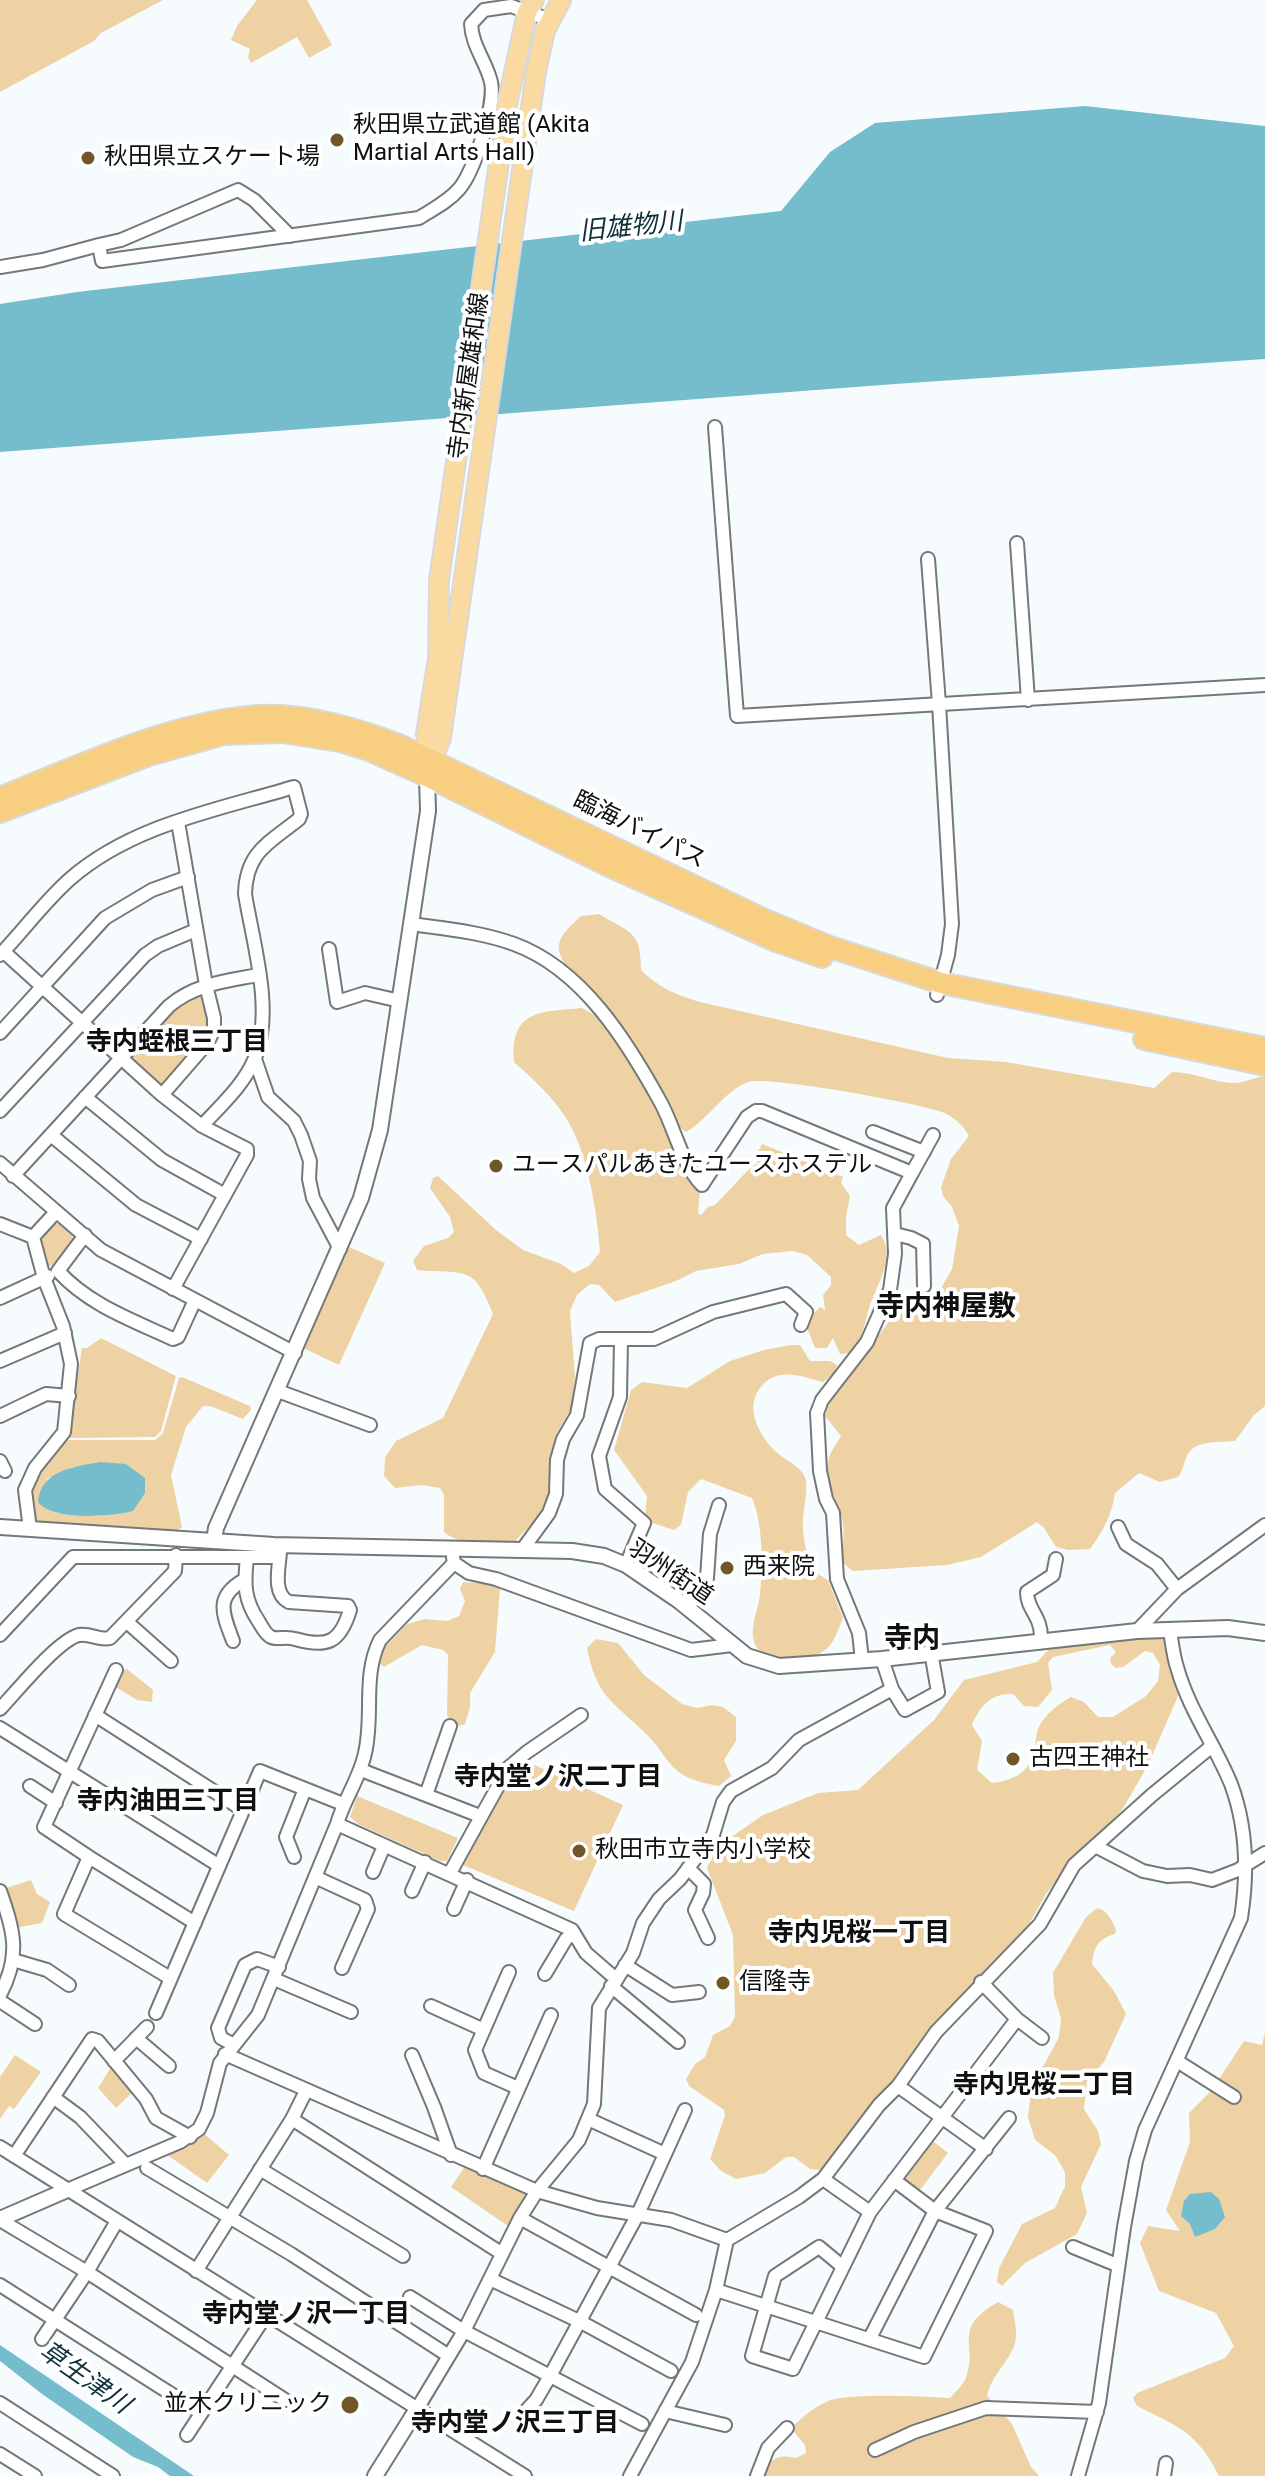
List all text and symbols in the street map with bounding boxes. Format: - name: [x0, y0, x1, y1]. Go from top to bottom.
- place label: 秋田県立武道館 (Akita Martial Arts Hall): [353, 112, 590, 168]
- marker: 秋田県立武道館 (Akita Martial Arts Hall): [328, 131, 346, 149]
- place label: 秋田県立スケート場: [104, 144, 320, 172]
- marker: 秋田県立スケート場: [79, 149, 97, 167]
- water label: 旧雄物川: [578, 207, 684, 249]
- street label: 寺内新屋雄和線: [444, 291, 496, 461]
- street label: 臨海バイパス: [568, 786, 710, 876]
- district label: 寺内蛭根三丁目: [86, 1027, 268, 1059]
- place label: ユースパルあきたユースホステル: [512, 1152, 872, 1180]
- marker: ユースパルあきたユースホステル: [487, 1157, 505, 1175]
- district label: 寺内神屋敷: [876, 1291, 1016, 1325]
- street label: 羽州街道: [622, 1534, 718, 1612]
- place label: 西来院: [743, 1554, 815, 1582]
- marker: 西来院: [718, 1559, 736, 1577]
- district label: 寺内: [884, 1623, 940, 1657]
- place label: 古四王神社: [1029, 1745, 1149, 1773]
- marker: 古四王神社: [1004, 1750, 1022, 1768]
- district label: 寺内堂ノ沢二丁目: [454, 1762, 662, 1794]
- district label: 寺内油田三丁目: [77, 1786, 259, 1818]
- place label: 秋田市立寺内小学校: [595, 1837, 811, 1865]
- marker: 秋田市立寺内小学校: [570, 1842, 588, 1860]
- district label: 寺内児桜一丁目: [768, 1918, 950, 1950]
- place label: 信隆寺: [739, 1969, 811, 1997]
- marker: 信隆寺: [714, 1974, 732, 1992]
- district label: 寺内児桜二丁目: [953, 2070, 1135, 2102]
- district label: 寺内堂ノ沢一丁目: [202, 2299, 410, 2331]
- water label: 草生津川: [32, 2336, 136, 2422]
- place label: 並木クリニック: [164, 2391, 332, 2419]
- marker: 並木クリニック: [339, 2394, 361, 2416]
- district label: 寺内堂ノ沢三丁目: [411, 2408, 619, 2440]

